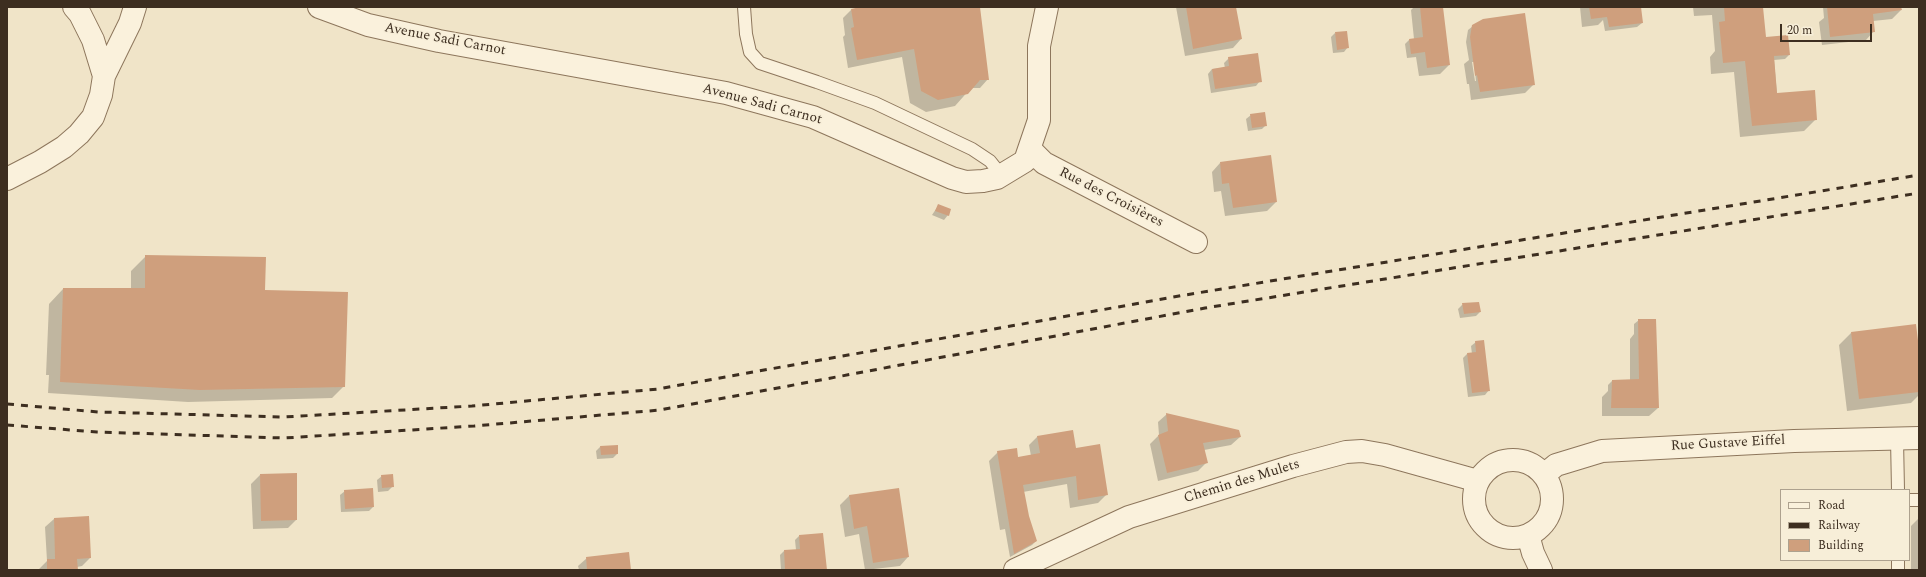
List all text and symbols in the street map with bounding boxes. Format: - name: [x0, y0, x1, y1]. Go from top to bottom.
- scale bar: [1782, 16, 1874, 42]
- street label: Avenue Sadi Carnot: [383, 20, 507, 60]
- text: 20 m: [1787, 21, 1812, 40]
- street label: Avenue Sadi Carnot: [700, 81, 824, 129]
- street label: Rue des Croisières: [1056, 164, 1166, 232]
- street label: Rue Gustave Eiffel: [1670, 433, 1786, 455]
- street label: Chemin des Mulets: [1182, 456, 1302, 508]
- legend: [1780, 489, 1910, 561]
- text: Road: [1818, 496, 1845, 515]
- text: Railway: [1818, 516, 1860, 535]
- text: Building: [1818, 536, 1864, 555]

